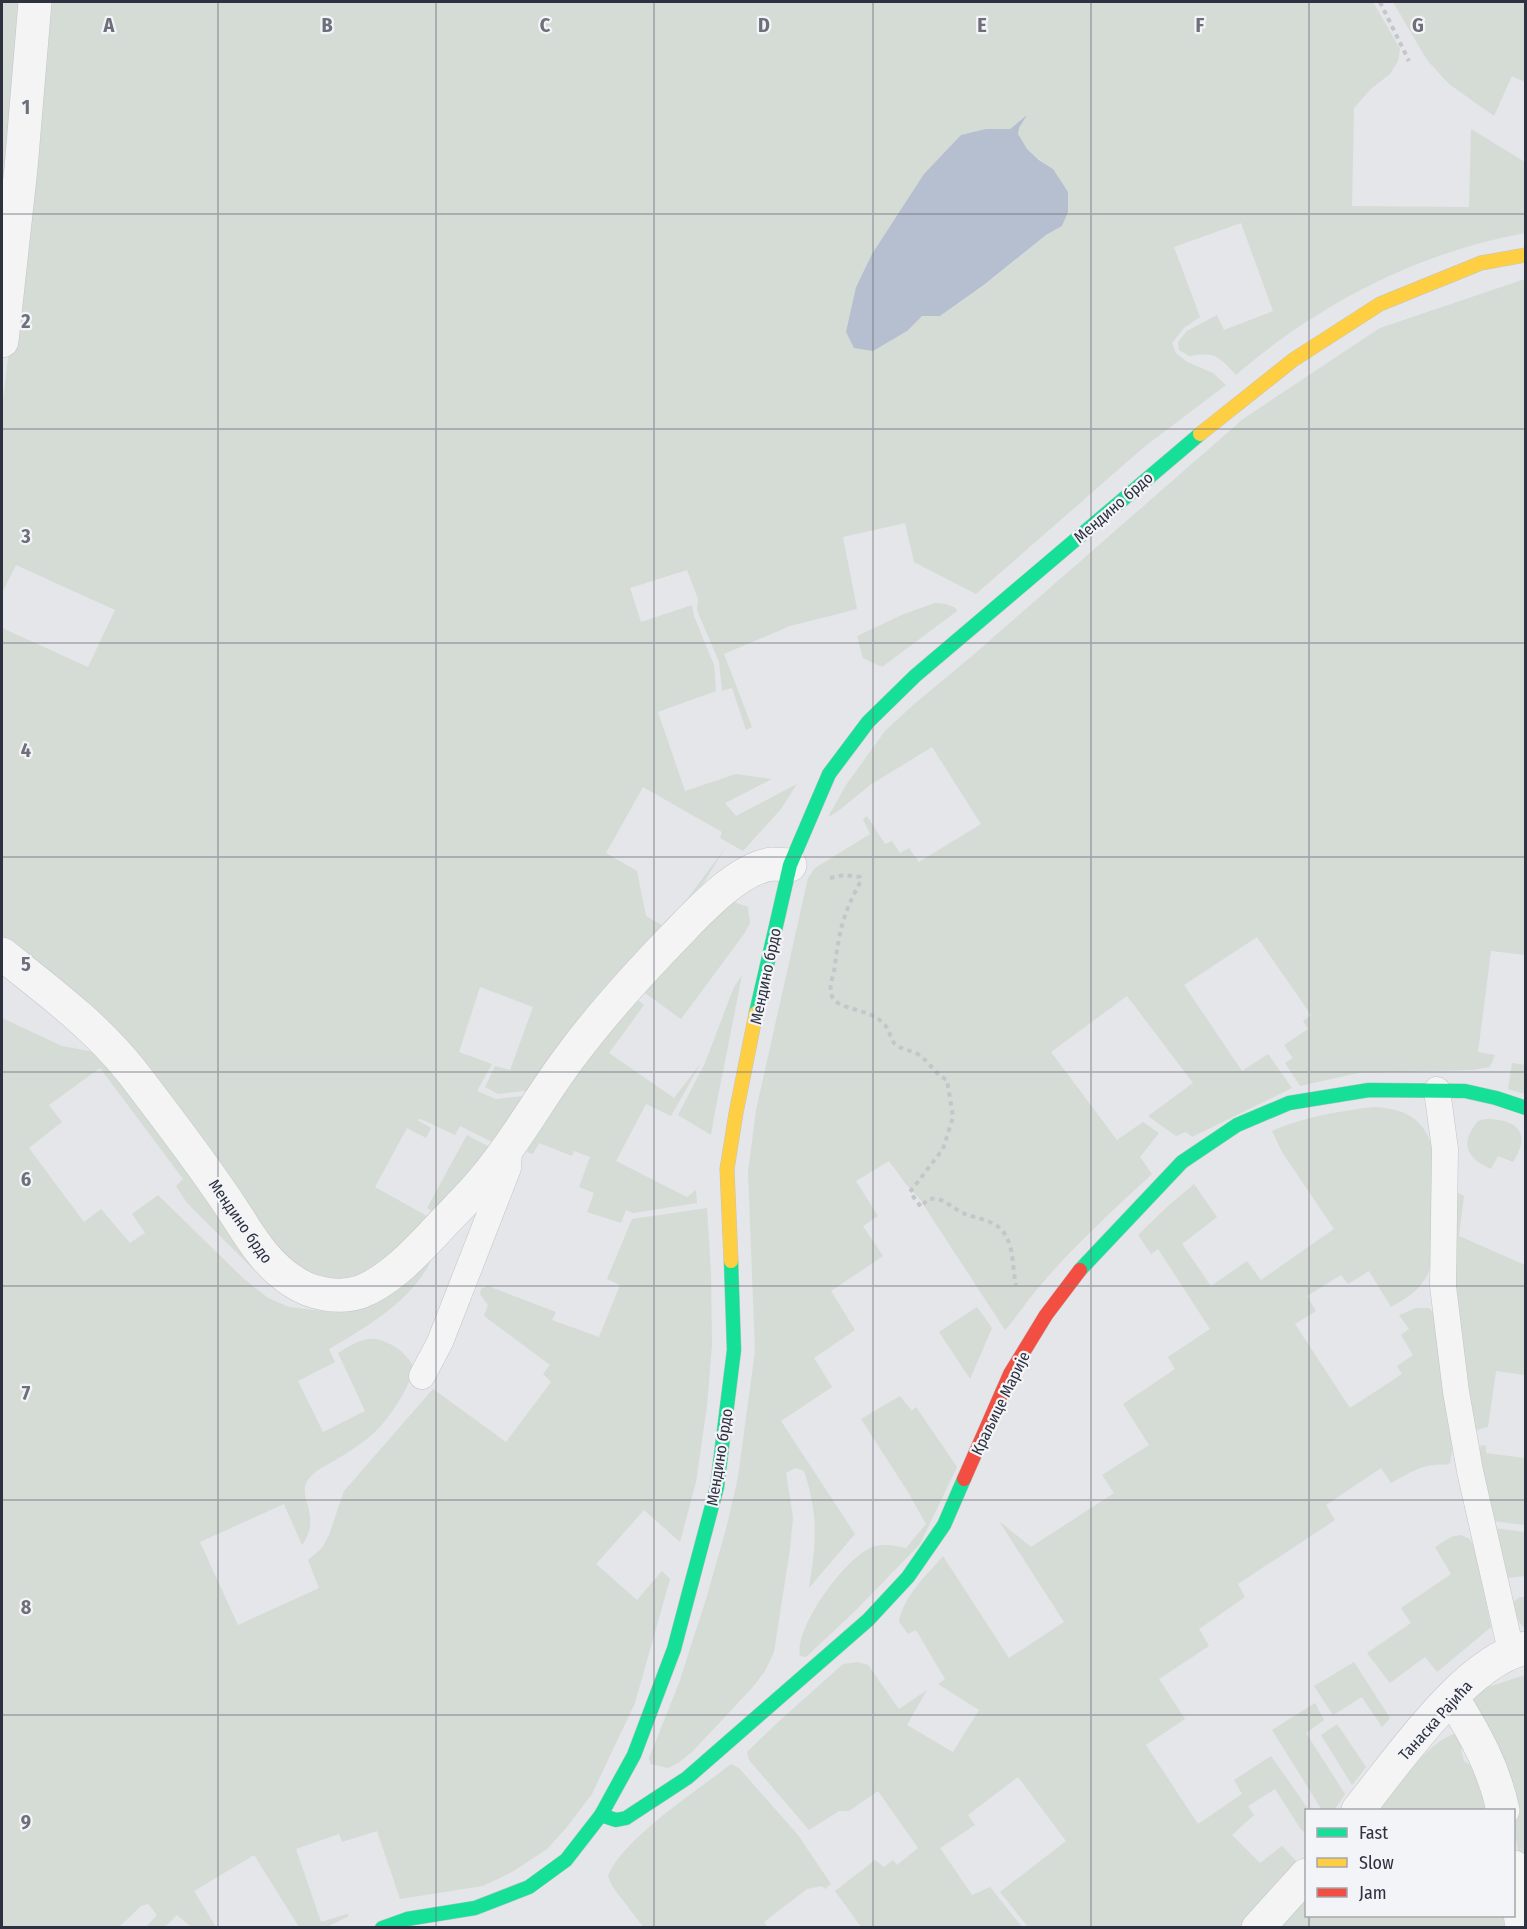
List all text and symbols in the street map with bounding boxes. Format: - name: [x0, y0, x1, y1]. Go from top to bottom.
- text: A: [103, 13, 116, 37]
- text: B: [321, 13, 333, 37]
- text: C: [540, 13, 551, 37]
- text: D: [758, 13, 770, 37]
- text: E: [977, 13, 987, 37]
- text: F: [1196, 13, 1205, 37]
- text: G: [1412, 13, 1424, 37]
- text: 1: [22, 95, 30, 119]
- text: 2: [20, 309, 31, 333]
- street label: Мендино брдо: [1070, 468, 1157, 547]
- text: 3: [20, 524, 31, 548]
- text: 4: [21, 738, 31, 762]
- street label: Мендино брдо: [746, 926, 785, 1026]
- text: 5: [21, 952, 31, 976]
- text: 6: [21, 1167, 31, 1191]
- street label: Мендино брдо: [205, 1176, 277, 1267]
- street label: Краљице Марије: [967, 1348, 1034, 1458]
- text: 7: [22, 1381, 31, 1405]
- street label: Мендино брдо: [702, 1407, 737, 1507]
- text: 8: [21, 1595, 32, 1619]
- street label: Танаска Рајића: [1395, 1676, 1476, 1764]
- legend: [1305, 1809, 1515, 1917]
- text: 9: [21, 1810, 31, 1834]
- text: Fast: [1359, 1822, 1388, 1844]
- text: Slow: [1359, 1852, 1394, 1874]
- text: Jam: [1359, 1882, 1387, 1904]

